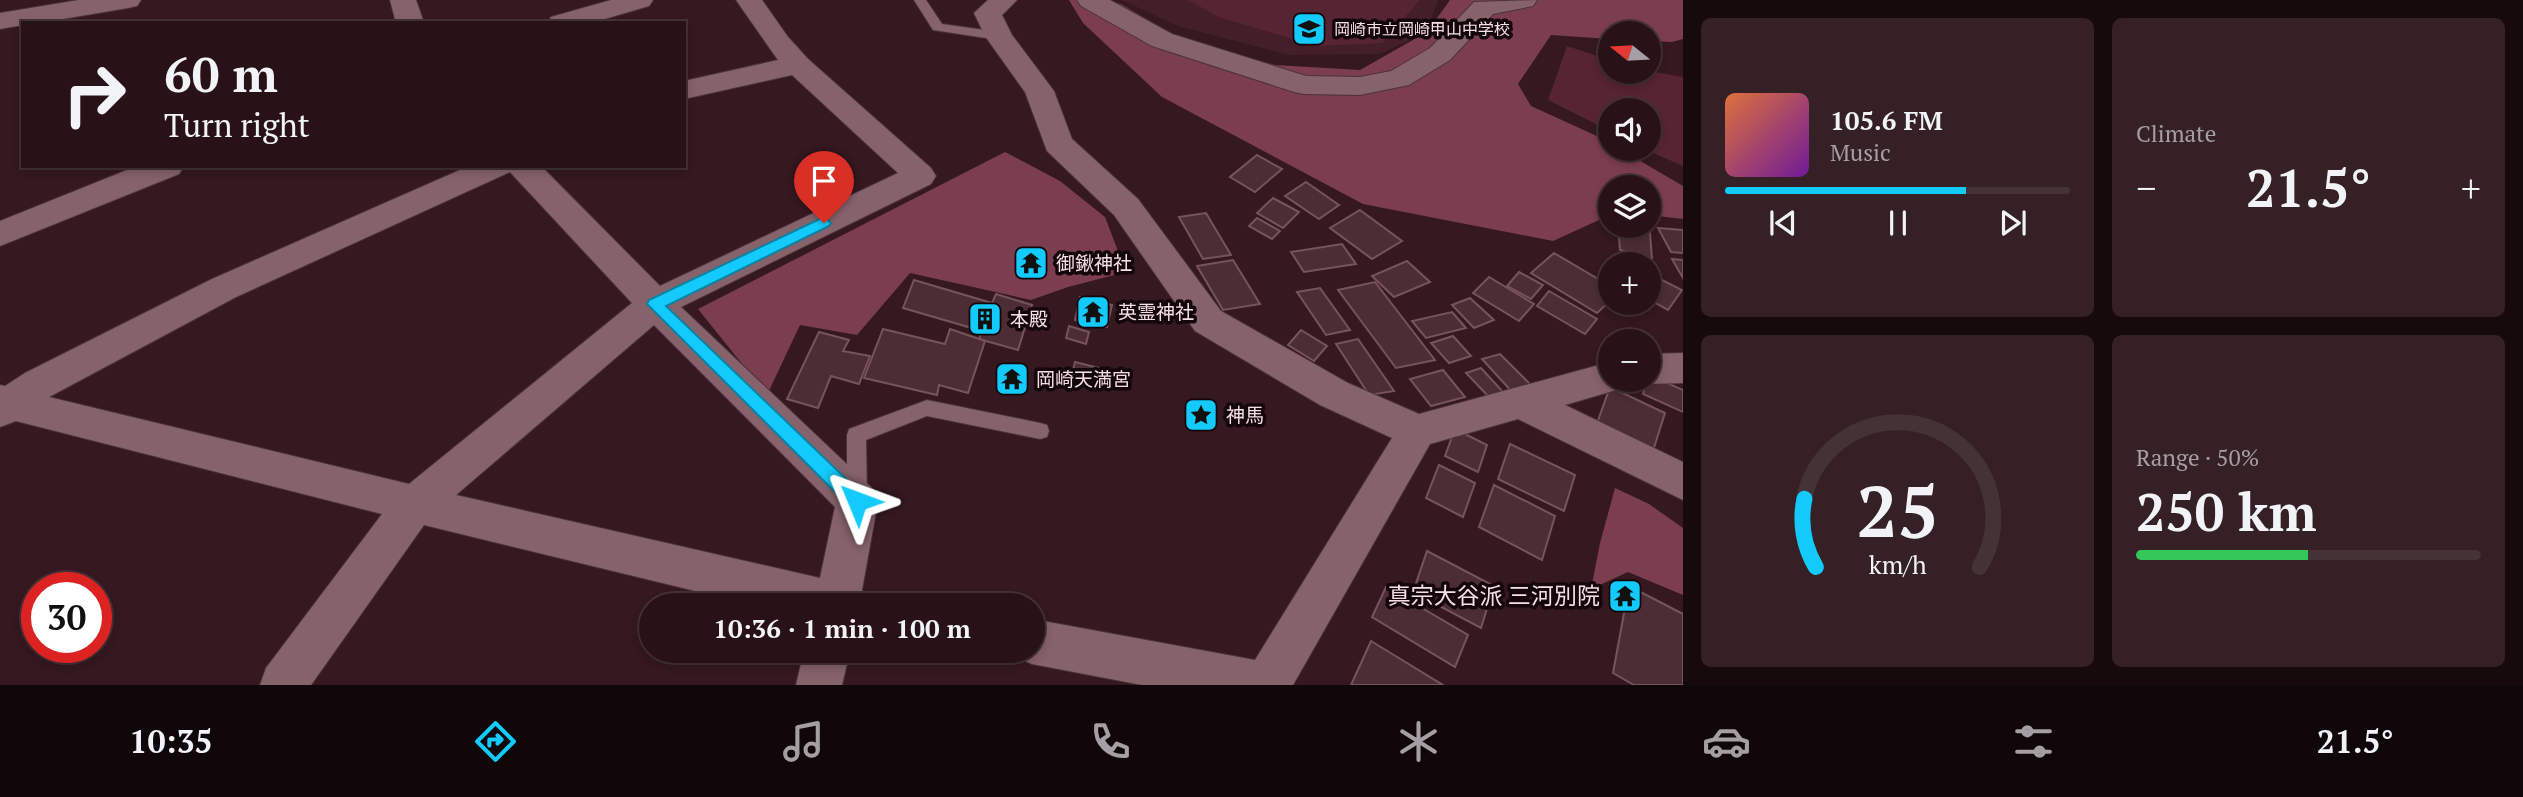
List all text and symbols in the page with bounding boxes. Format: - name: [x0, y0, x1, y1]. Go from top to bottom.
- school or university icon: 岡崎市立岡崎甲山中学校: [1290, 10, 1328, 48]
- place label: 岡崎市立岡崎甲山中学校: [1334, 18, 1510, 40]
- north arrow: [1598, 21, 1661, 84]
- map controls: [1598, 21, 1661, 392]
- text: 60 m: [164, 41, 278, 106]
- icon: right: [49, 49, 140, 140]
- button: sound: [1598, 98, 1661, 161]
- text: 105.6 FM: [1830, 103, 1943, 137]
- text: Turn right: [164, 104, 310, 146]
- text: Climate: [2136, 118, 2216, 149]
- text: Music: [1830, 137, 1891, 168]
- pin: [794, 151, 854, 223]
- text: 21.5°: [2246, 153, 2371, 222]
- icon: arrive: [805, 162, 843, 200]
- text: −: [2136, 163, 2156, 213]
- text: +: [2461, 163, 2481, 213]
- button: layers: [1598, 175, 1661, 238]
- icon: previous: [1764, 204, 1802, 242]
- icon: pause: [1879, 204, 1917, 242]
- icon: next: [1994, 204, 2032, 242]
- temple icon: 御鍬神社: [1012, 244, 1050, 282]
- place label: 御鍬神社: [1056, 250, 1132, 275]
- button: +: [1598, 252, 1661, 315]
- temple icon: 英霊神社: [1074, 293, 1112, 331]
- place label: 英霊神社: [1118, 299, 1194, 324]
- building icon: 本殿: [966, 300, 1004, 338]
- place label: 本殿: [1010, 306, 1048, 331]
- button: −: [1598, 329, 1661, 392]
- temple icon: 岡崎天満宮: [993, 360, 1031, 398]
- place label: 岡崎天満宮: [1036, 366, 1131, 391]
- place icon: 神馬: [1182, 396, 1220, 434]
- place label: 神馬: [1226, 402, 1264, 427]
- text: Range · 50%: [2136, 442, 2259, 473]
- text: 25: [1856, 461, 1939, 558]
- position arrow: [820, 464, 894, 538]
- text: 250 km: [2136, 477, 2317, 546]
- text: km/h: [1869, 548, 1927, 581]
- speed limit sign: 30: [21, 572, 112, 663]
- temple icon: 真宗大谷派 三河別院: [1606, 577, 1644, 615]
- place label: 真宗大谷派 三河別院: [1387, 580, 1600, 611]
- text: 10:36 · 1 min · 100 m: [713, 611, 971, 645]
- icon: directions: [471, 717, 520, 766]
- icon: music: [779, 717, 828, 766]
- icon: phone: [1086, 717, 1135, 766]
- icon: climate: [1394, 717, 1443, 766]
- icon: car: [1702, 717, 1751, 766]
- icon: filters: [2009, 717, 2058, 766]
- text: 10:35: [129, 720, 213, 762]
- text: 21.5°: [2317, 720, 2394, 762]

